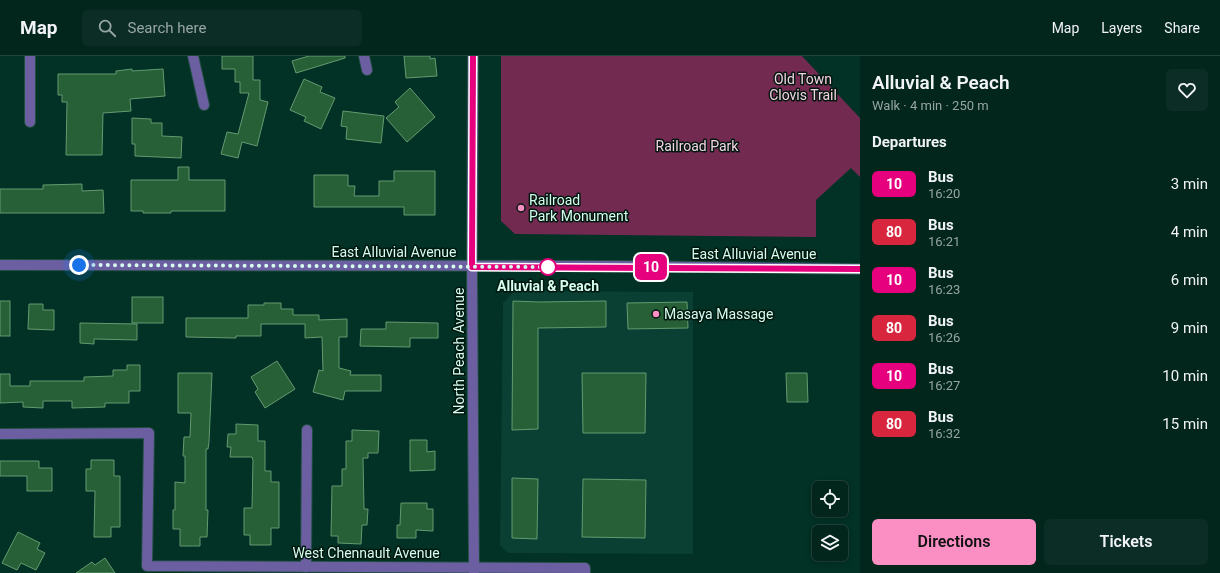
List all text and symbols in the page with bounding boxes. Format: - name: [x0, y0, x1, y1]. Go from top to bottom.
- search box: [82, 10, 362, 46]
- text: Map: [20, 16, 58, 39]
- icon: search: [96, 17, 118, 39]
- text: Search here: [128, 19, 206, 37]
- text: Map: [1052, 20, 1079, 36]
- text: Layers: [1101, 20, 1142, 36]
- text: Share: [1164, 20, 1200, 36]
- button: heart: [1166, 69, 1208, 111]
- park label: Old Town Clovis Trail: [769, 71, 837, 103]
- text: Alluvial & Peach: [872, 71, 1010, 94]
- text: Walk · 4 min · 250 m: [872, 98, 989, 113]
- text: Departures: [872, 133, 947, 151]
- park label: Railroad Park: [656, 138, 739, 154]
- text: Bus: [928, 168, 954, 186]
- text: 3 min: [1171, 175, 1208, 193]
- text: 10: [886, 176, 902, 192]
- text: 16:20: [928, 186, 960, 201]
- place label: Railroad Park Monument: [529, 192, 629, 224]
- marker: Railroad Park Monument: [516, 203, 526, 213]
- text: Bus: [928, 216, 954, 234]
- text: 4 min: [1171, 223, 1208, 241]
- text: 80: [886, 224, 902, 240]
- text: 16:21: [928, 234, 960, 249]
- street label: East Alluvial Avenue: [332, 244, 456, 260]
- street label: East Alluvial Avenue: [692, 246, 816, 262]
- line badge: 10: [633, 254, 669, 280]
- your location: [69, 255, 89, 275]
- marker: Alluvial & Peach: [539, 258, 557, 276]
- text: 10: [643, 259, 659, 275]
- text: Bus: [928, 264, 954, 282]
- text: 6 min: [1171, 271, 1208, 289]
- text: 10: [886, 272, 902, 288]
- place label: Alluvial & Peach: [497, 278, 599, 294]
- text: 16:23: [928, 282, 960, 297]
- street label: North Peach Avenue: [451, 288, 467, 414]
- place label: Masaya Massage: [664, 306, 773, 322]
- marker: Masaya Massage: [651, 309, 661, 319]
- text: Bus: [928, 312, 954, 330]
- text: 9 min: [1171, 319, 1208, 337]
- text: 80: [886, 320, 902, 336]
- text: 16:26: [928, 330, 960, 345]
- text: Bus: [928, 360, 954, 378]
- text: 10 min: [1162, 367, 1208, 385]
- text: 10: [886, 368, 902, 384]
- text: 16:27: [928, 378, 960, 393]
- text: Bus: [928, 408, 954, 426]
- text: 15 min: [1162, 415, 1208, 433]
- text: 80: [886, 416, 902, 432]
- text: 16:32: [928, 426, 960, 441]
- map controls: [812, 481, 848, 561]
- button: locate: [812, 481, 848, 517]
- button: Directions: [872, 519, 1036, 565]
- button: Tickets: [1044, 519, 1208, 565]
- button: layers: [812, 525, 848, 561]
- street label: West Chennault Avenue: [292, 545, 440, 561]

